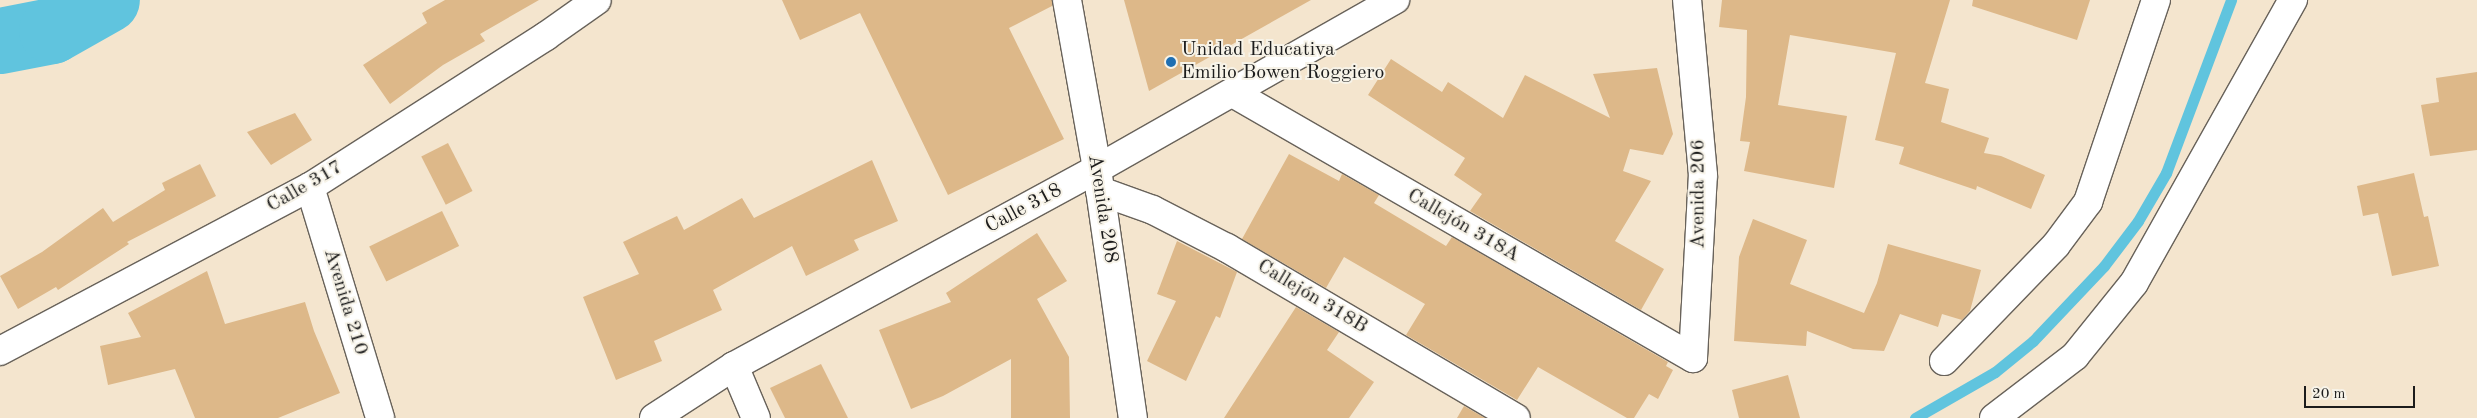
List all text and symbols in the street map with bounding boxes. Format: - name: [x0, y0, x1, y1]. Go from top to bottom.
- place label: Unidad Educativa Emilio Bowen Roggiero: [1181, 39, 1385, 86]
- marker: Unidad Educativa Emilio Bowen Roggiero: [1165, 56, 1177, 68]
- street label: Avenida 206: [1687, 139, 1711, 249]
- street label: Avenida 208: [1082, 153, 1122, 265]
- street label: Calle 317: [263, 156, 347, 218]
- street label: Calle 318: [981, 179, 1067, 239]
- street label: Callejón 318A: [1402, 184, 1524, 268]
- street label: Avenida 210: [317, 246, 373, 358]
- street label: Callejón 318B: [1252, 255, 1372, 339]
- scale bar: [2307, 376, 2418, 408]
- text: 20 m: [2312, 387, 2346, 402]

